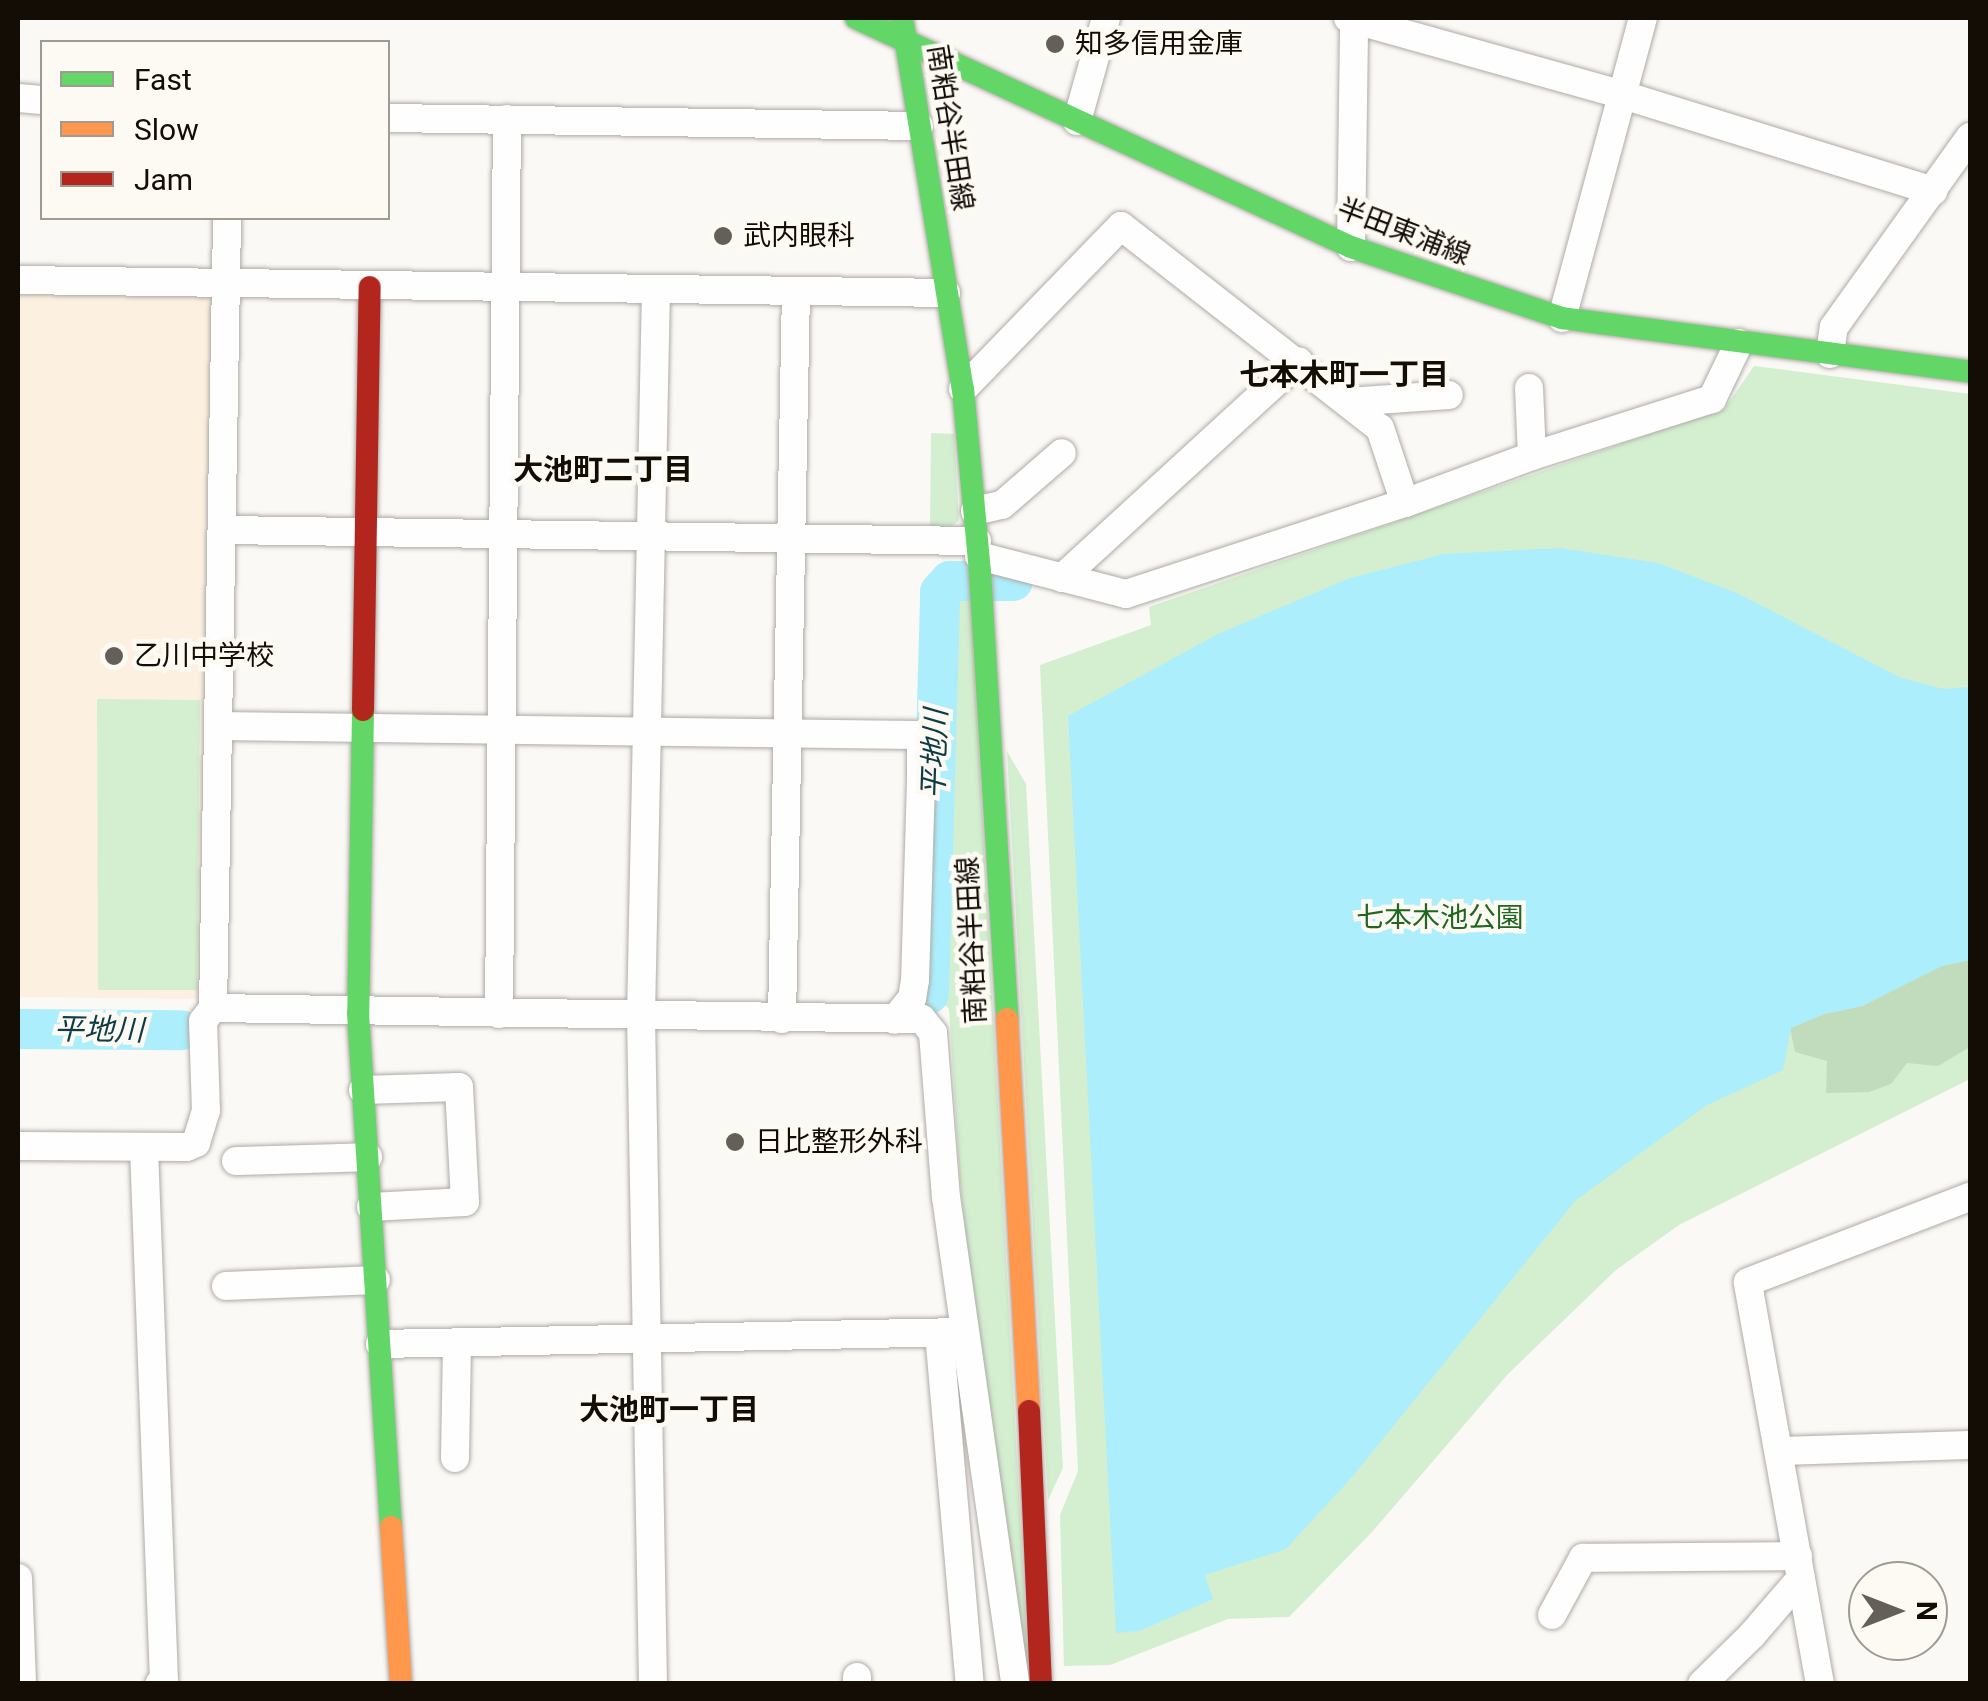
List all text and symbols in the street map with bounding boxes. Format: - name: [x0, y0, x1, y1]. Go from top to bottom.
- place label: 知多信用金庫: [1075, 27, 1243, 61]
- marker: 知多信用金庫: [1044, 33, 1066, 55]
- legend: [40, 40, 390, 220]
- street label: 南粕谷半田線: [920, 42, 980, 214]
- text: Fast: [134, 62, 192, 97]
- text: Slow: [134, 112, 199, 147]
- text: Jam: [134, 162, 193, 197]
- street label: 半田東浦線: [1333, 191, 1475, 273]
- place label: 武内眼科: [743, 219, 855, 253]
- marker: 武内眼科: [712, 225, 734, 247]
- district label: 七本木町一丁目: [1239, 357, 1449, 393]
- district label: 大池町二丁目: [513, 452, 693, 488]
- place label: 乙川中学校: [134, 639, 274, 673]
- marker: 乙川中学校: [103, 645, 125, 667]
- water label: 平地川: [915, 708, 955, 800]
- street label: 南粕谷半田線: [951, 855, 993, 1025]
- park label: 七本木池公園: [1356, 901, 1524, 935]
- water label: 平地川: [54, 1011, 144, 1049]
- place label: 日比整形外科: [755, 1125, 923, 1159]
- marker: 日比整形外科: [724, 1131, 746, 1153]
- district label: 大池町一丁目: [579, 1392, 759, 1428]
- north arrow: [1848, 1561, 1948, 1661]
- text: N: [1910, 1601, 1943, 1621]

